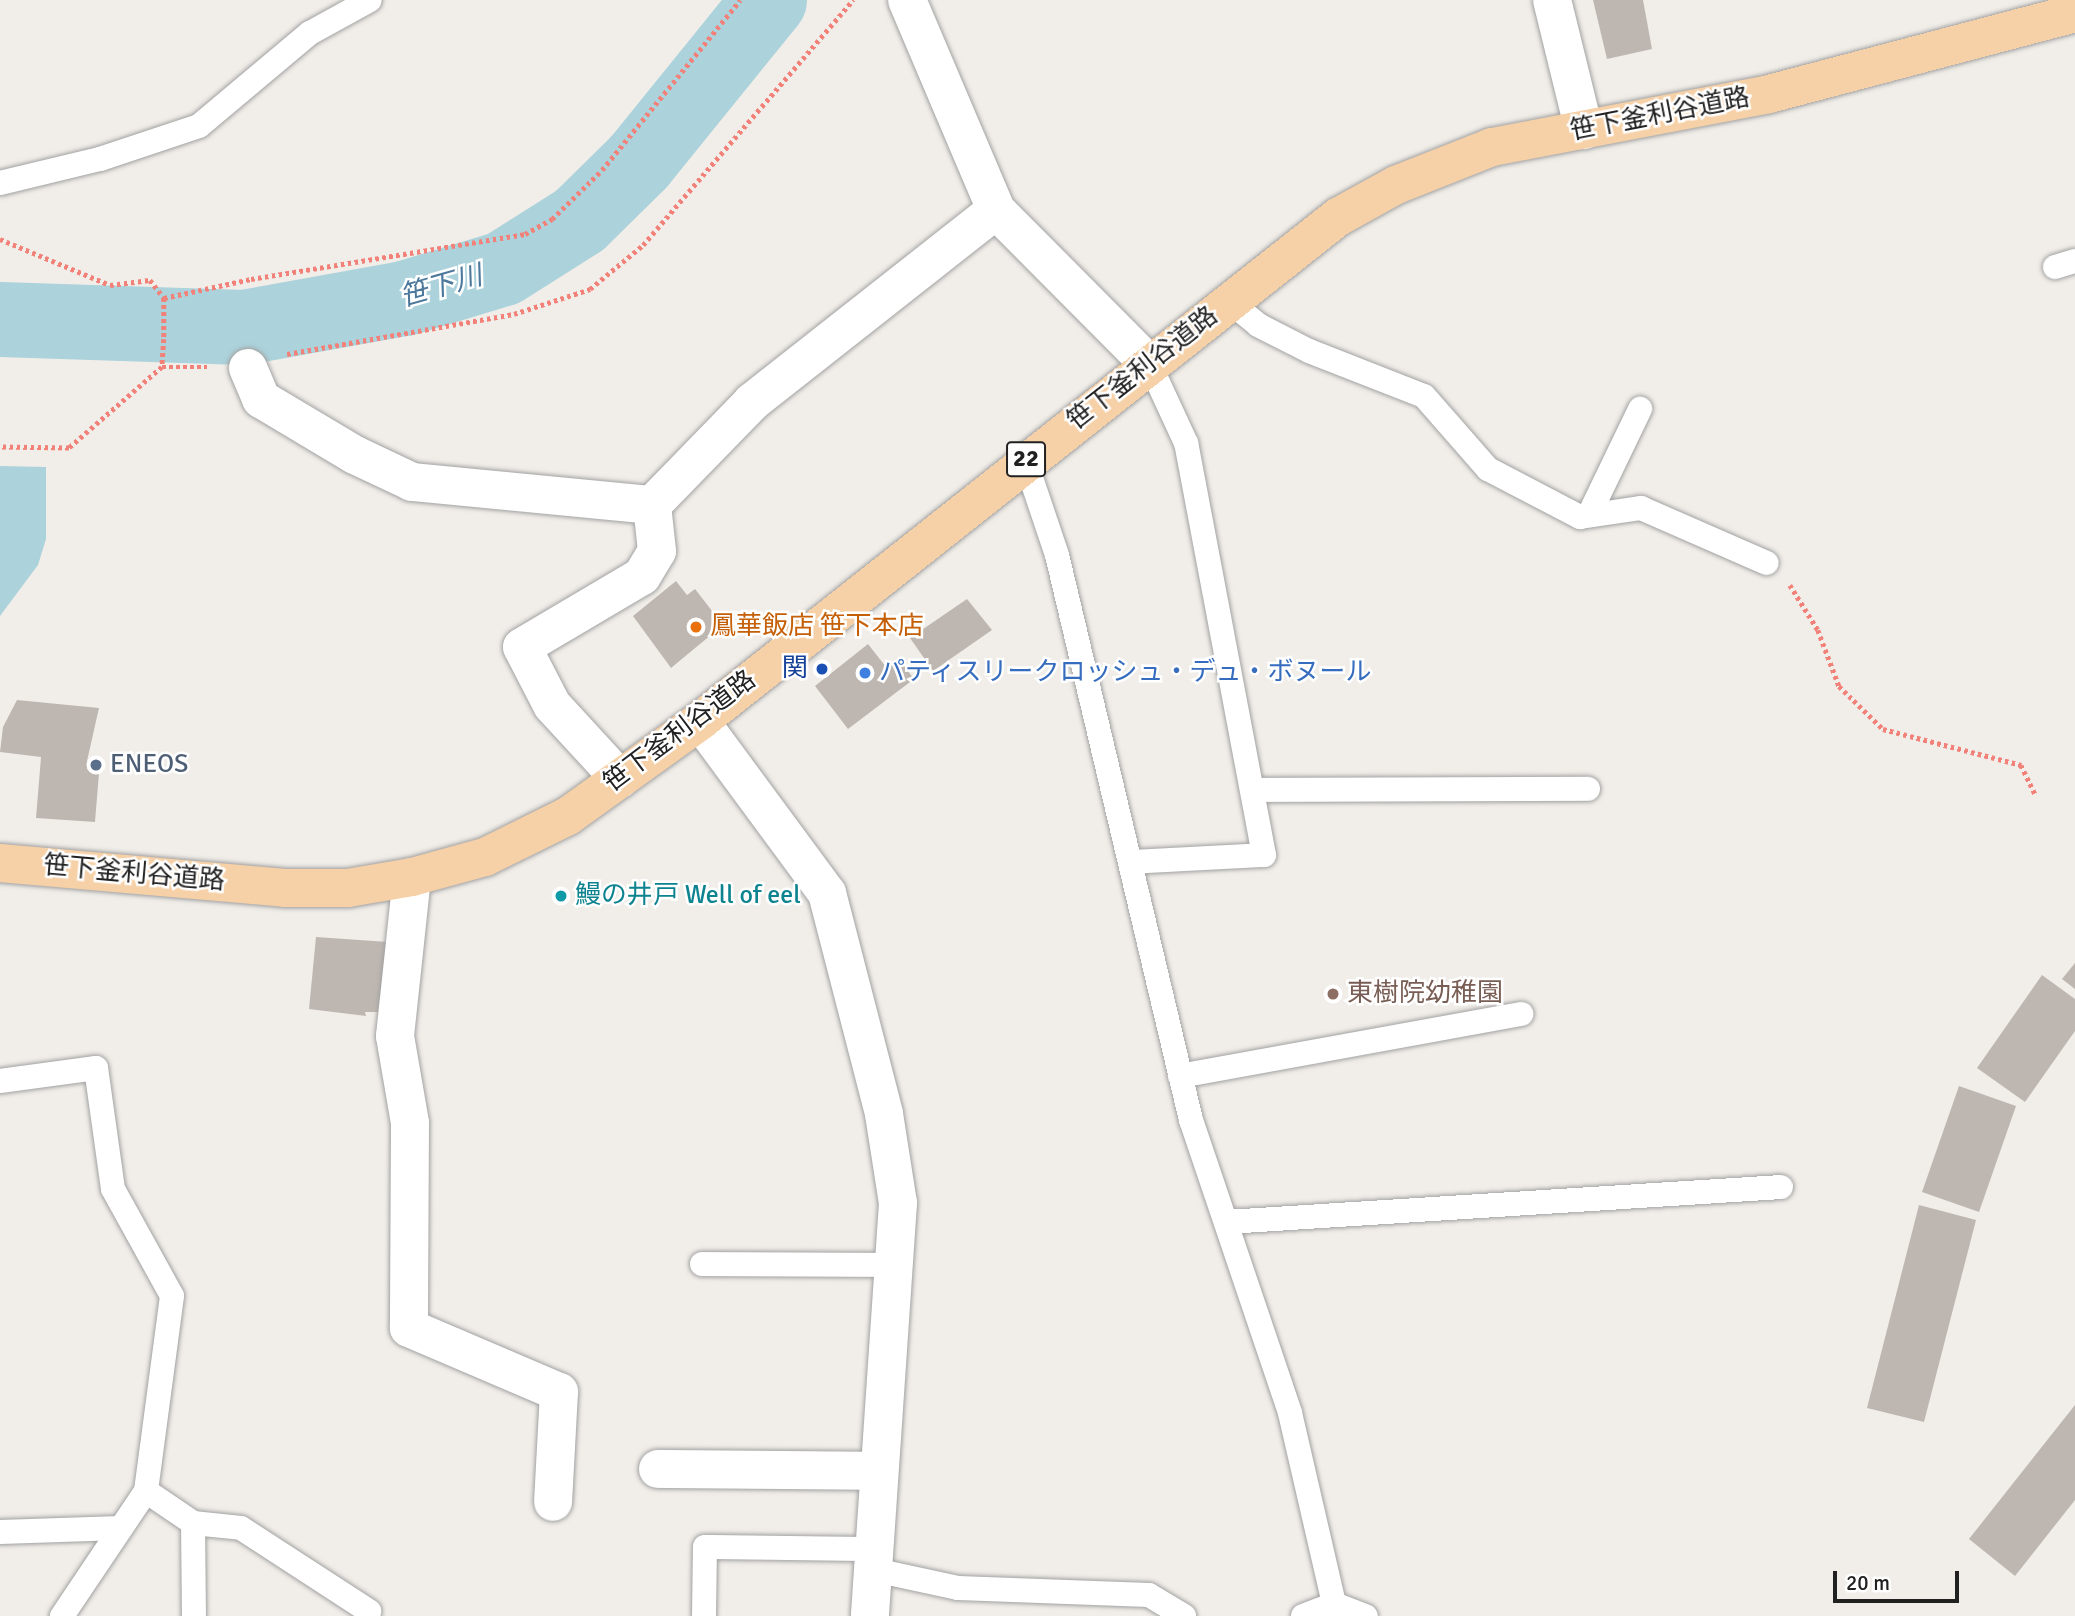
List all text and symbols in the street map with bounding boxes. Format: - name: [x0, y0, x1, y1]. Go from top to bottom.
- street label: 笹下釜利谷道路: [1568, 82, 1752, 148]
- water label: 笹下川: [396, 258, 486, 314]
- street label: 笹下釜利谷道路: [1062, 301, 1224, 437]
- road number: 22: [1005, 438, 1047, 480]
- place label: 鳳華飯店 笹下本店: [710, 611, 924, 643]
- marker: 鳳華飯店 笹下本店: [688, 619, 704, 635]
- place label: 関: [782, 653, 808, 685]
- place label: パティスリークロッシュ・デュ・ボヌール: [879, 657, 1373, 689]
- marker: 関: [814, 661, 830, 677]
- street label: 笹下釜利谷道路: [598, 665, 762, 799]
- marker: パティスリークロッシュ・デュ・ボヌール: [857, 665, 873, 681]
- place label: ENEOS: [110, 749, 188, 781]
- marker: ENEOS: [88, 757, 104, 773]
- street label: 笹下釜利谷道路: [42, 851, 226, 897]
- place label: 鰻の井戸 Well of eel: [575, 880, 801, 912]
- marker: 鰻の井戸 Well of eel: [553, 888, 569, 904]
- place label: 東樹院幼稚園: [1347, 978, 1503, 1010]
- marker: 東樹院幼稚園: [1325, 986, 1341, 1002]
- scale bar: [1837, 1556, 1963, 1600]
- text: 20 m: [1846, 1570, 1890, 1596]

